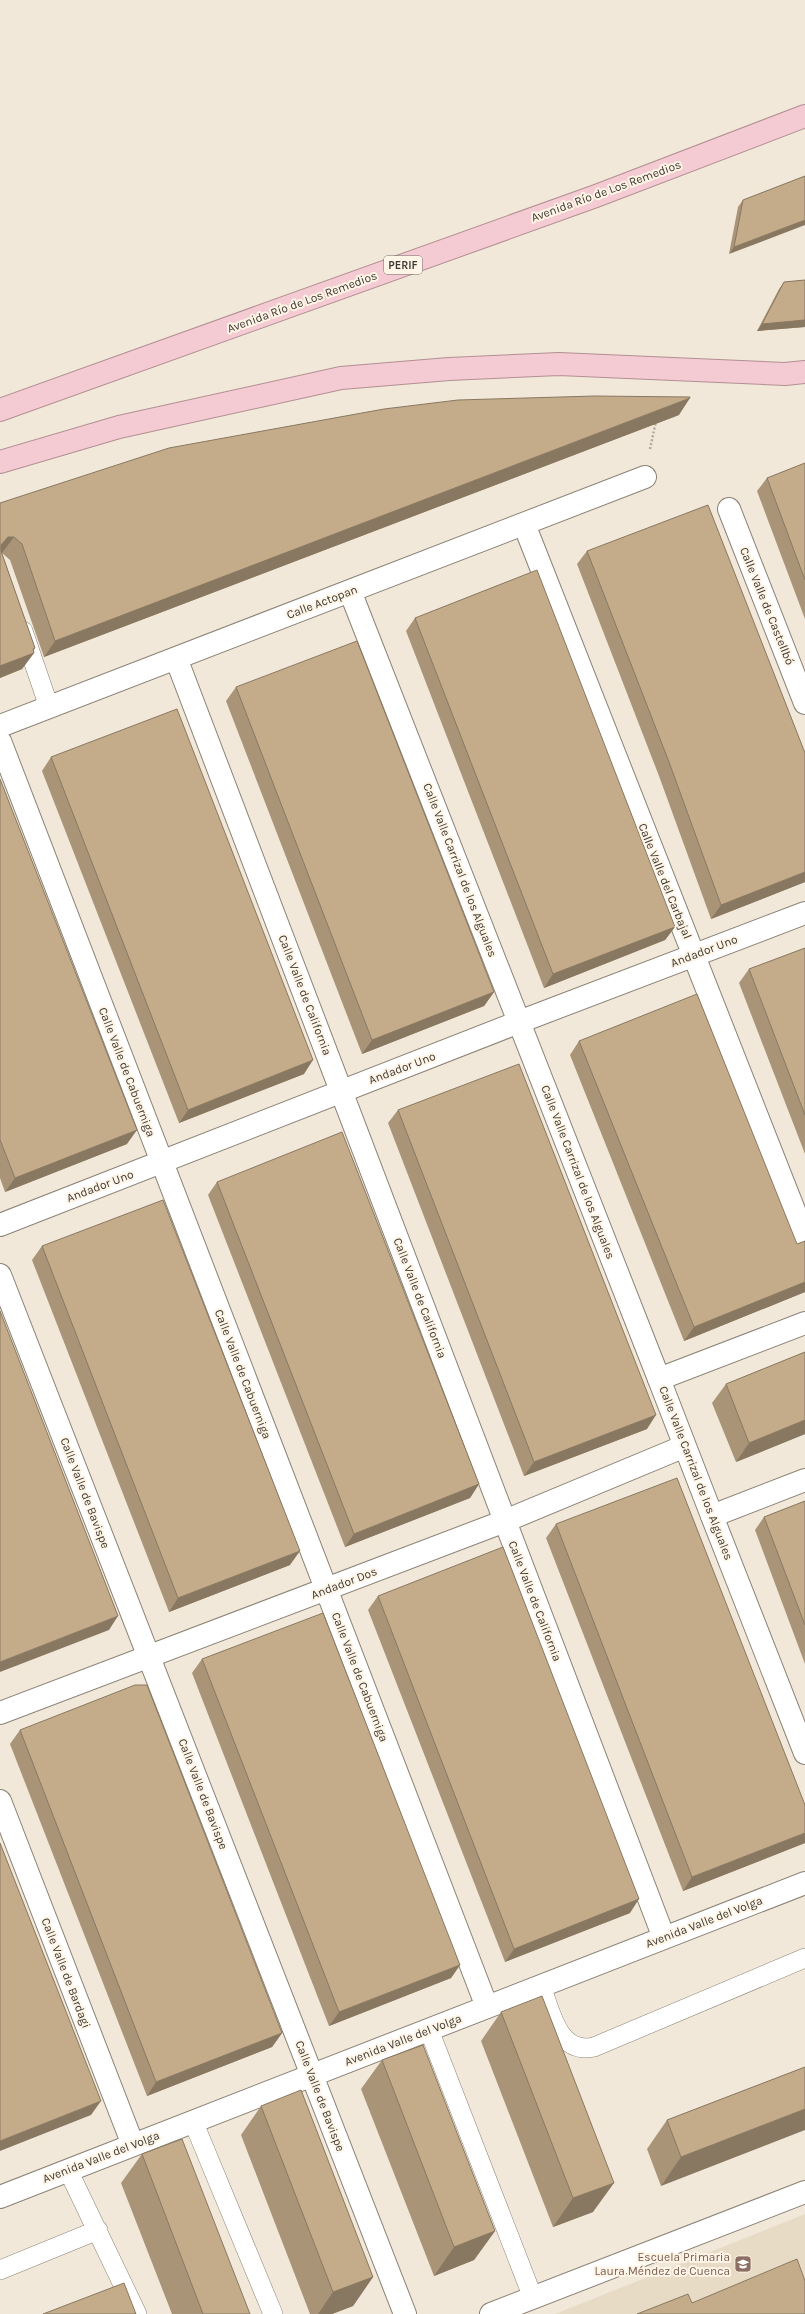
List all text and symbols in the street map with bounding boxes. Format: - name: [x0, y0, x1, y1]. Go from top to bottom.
- street label: Avenida Río de Los Remedios: [529, 157, 683, 225]
- road number: PERIF: [384, 256, 422, 274]
- street label: Avenida Río de Los Remedios: [225, 268, 379, 336]
- street label: Calle Valle de Castellbó: [737, 545, 797, 667]
- street label: Calle Actopan: [285, 582, 359, 622]
- street label: Calle Valle Carrizal de los Alguales: [420, 781, 500, 959]
- street label: Calle Valle del Carbajal: [635, 821, 695, 941]
- street label: Andador Uno: [669, 932, 739, 970]
- street label: Calle Valle de California: [276, 933, 334, 1057]
- street label: Calle Valle de Cabuerniga: [96, 1005, 158, 1139]
- street label: Andador Uno: [367, 1049, 437, 1087]
- street label: Calle Valle Carrizal de los Alguales: [538, 1083, 618, 1261]
- street label: Andador Uno: [65, 1167, 135, 1205]
- street label: Calle Valle de California: [391, 1236, 449, 1360]
- street label: Calle Valle de Cabuerniga: [212, 1307, 274, 1441]
- street label: Calle Valle Carrizal de los Alguales: [656, 1384, 736, 1562]
- street label: Calle Valle de Bavispe: [57, 1436, 113, 1550]
- street label: Calle Valle de California: [506, 1539, 564, 1663]
- street label: Andador Dos: [309, 1564, 379, 1602]
- street label: Calle Valle de Cabuerniga: [329, 1610, 391, 1744]
- street label: Calle Valle de Bavispe: [175, 1737, 231, 1851]
- street label: Avenida Valle del Volga: [644, 1893, 764, 1951]
- street label: Calle Valle de Bardagi: [39, 1916, 93, 2030]
- street label: Avenida Valle del Volga: [343, 2011, 463, 2069]
- street label: Calle Valle de Bavispe: [292, 2039, 348, 2153]
- street label: Avenida Valle del Volga: [41, 2128, 161, 2186]
- place label: Escuela Primaria Laura Méndez de Cuenca: [594, 2250, 730, 2278]
- school or university icon: Escuela Primaria Laura Méndez de Cuenca: [733, 2254, 753, 2274]

